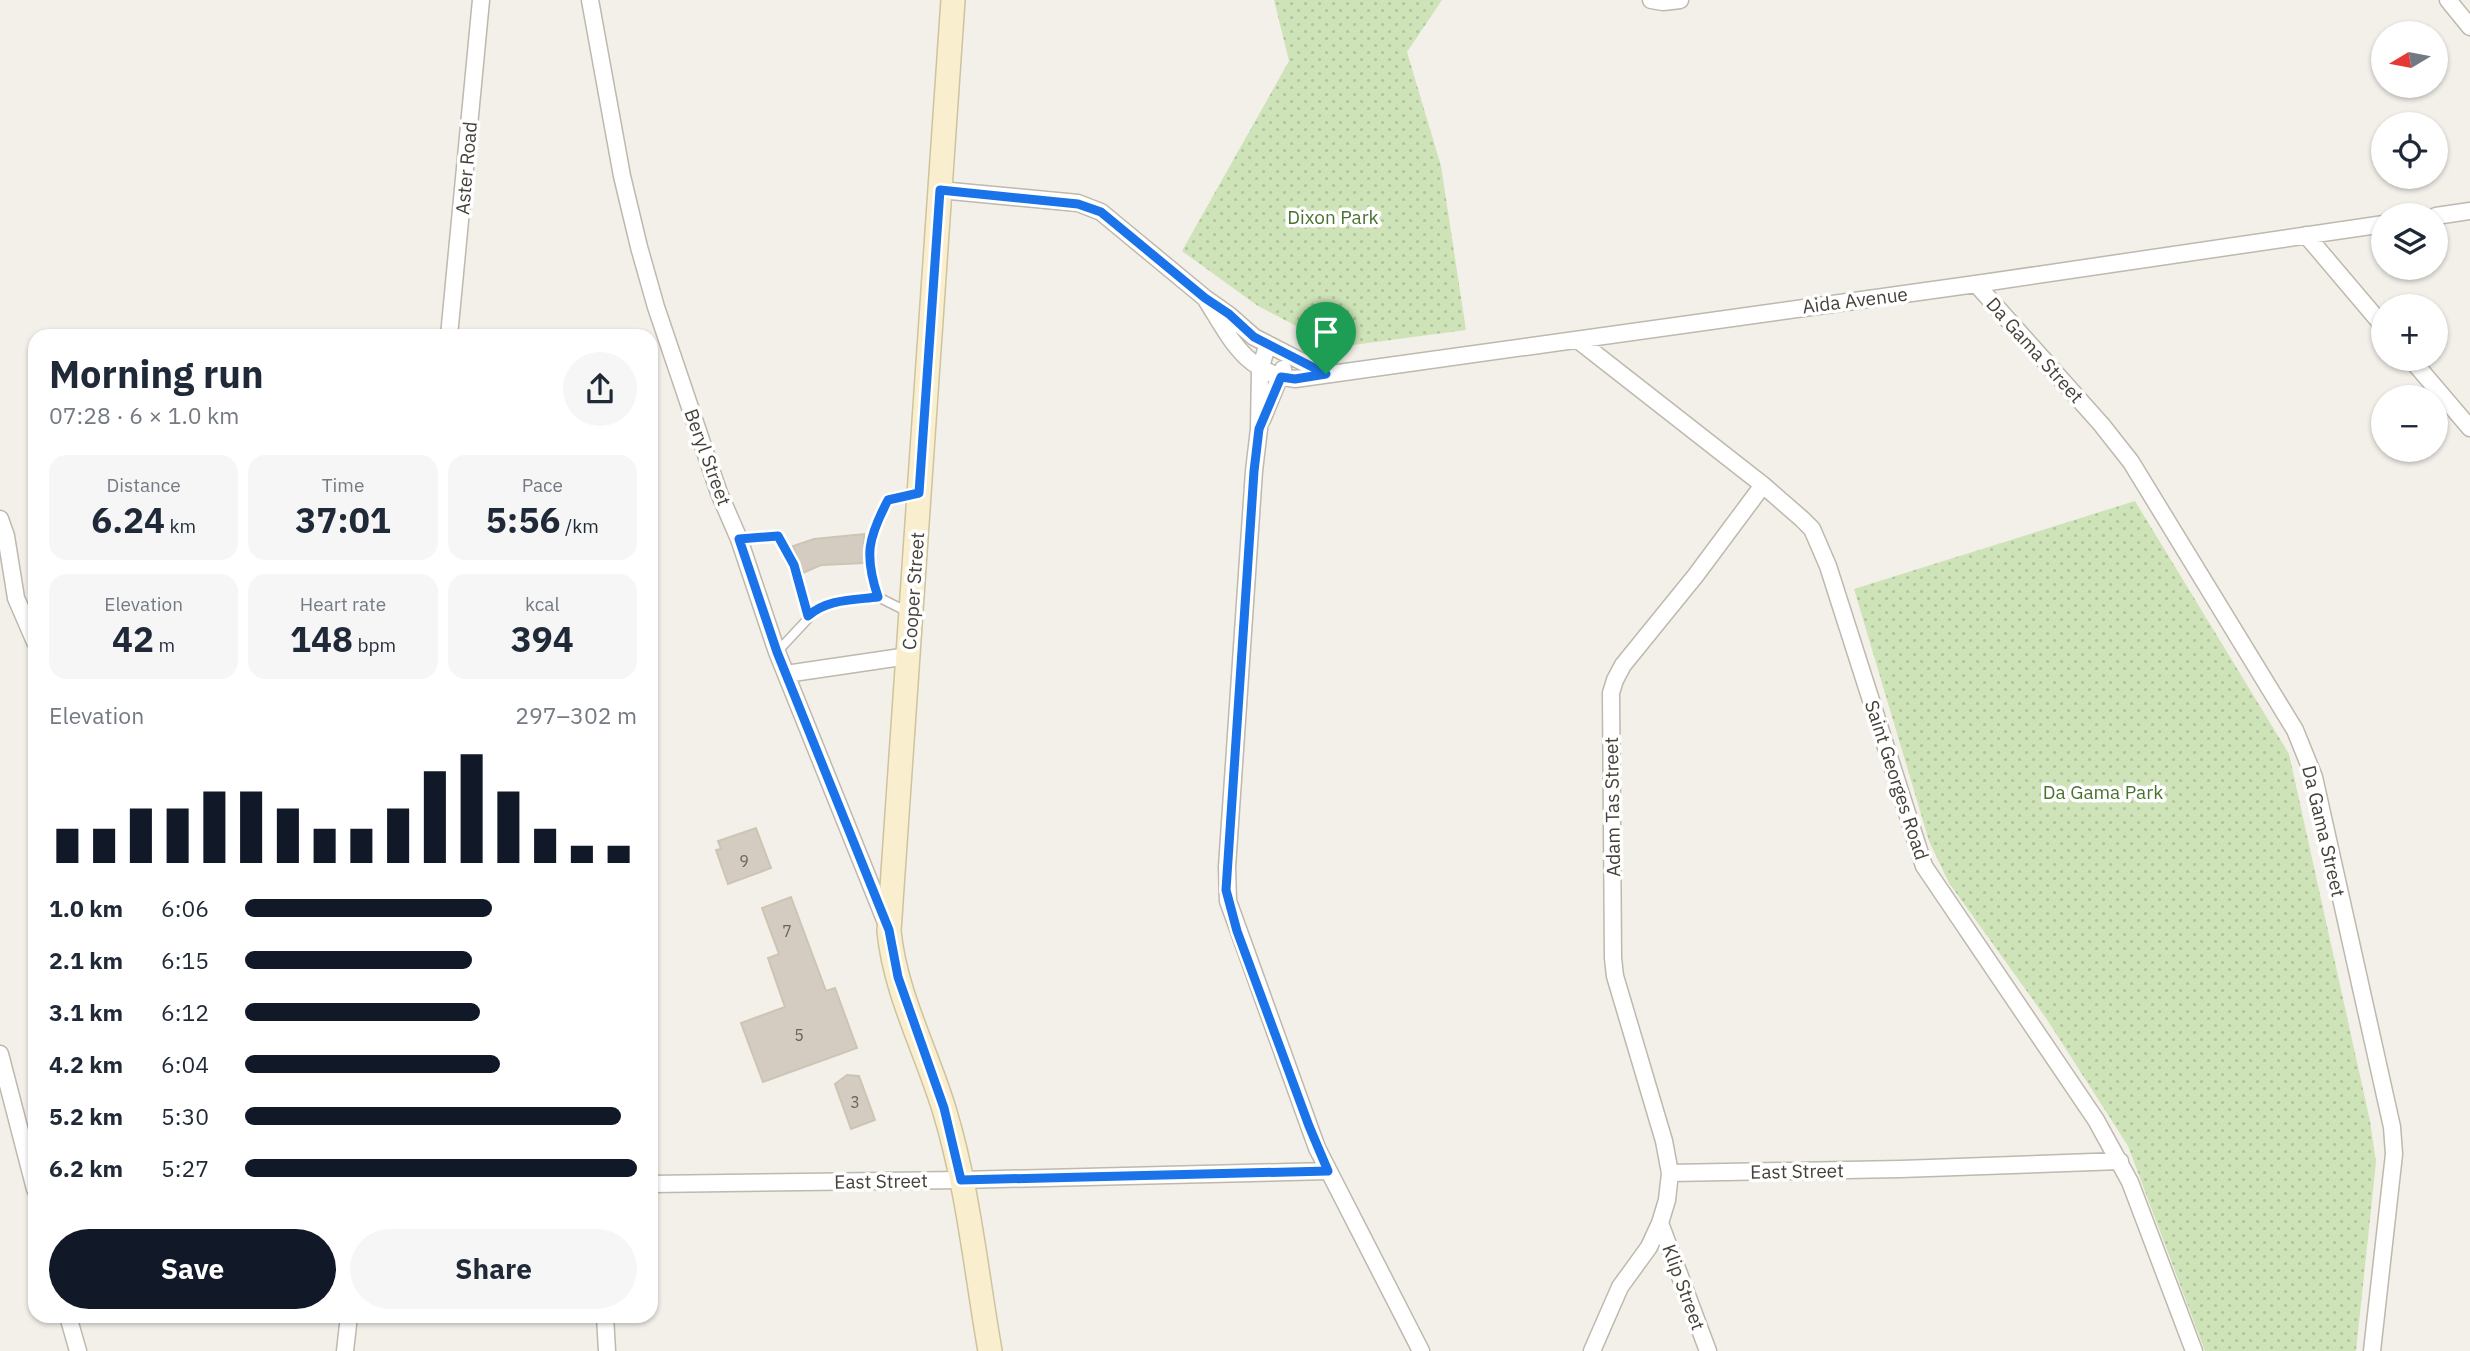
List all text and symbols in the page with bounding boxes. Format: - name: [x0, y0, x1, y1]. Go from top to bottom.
- north arrow: [2371, 21, 2448, 98]
- map controls: [2371, 21, 2448, 462]
- button: locate: [2371, 112, 2448, 189]
- street label: Aster Road: [450, 120, 482, 216]
- button: layers: [2371, 203, 2448, 280]
- park label: Dixon Park: [1287, 205, 1379, 229]
- street label: Aida Avenue: [1801, 282, 1909, 318]
- street label: Da Gama Street: [1981, 292, 2089, 408]
- button: +: [2371, 294, 2448, 371]
- pin: [1296, 302, 1356, 374]
- icon: arrive: [1307, 313, 1345, 351]
- text: Morning run: [49, 349, 264, 398]
- button: share: [563, 352, 637, 426]
- button: −: [2371, 385, 2448, 462]
- text: 07:28 · 6 × 1.0 km: [49, 400, 239, 430]
- street label: Beryl Street: [679, 405, 737, 509]
- text: Distance: [107, 473, 181, 497]
- text: Time: [322, 473, 364, 497]
- text: Pace: [522, 473, 563, 497]
- text: 6.24: [91, 497, 165, 543]
- text: 37:01: [295, 497, 391, 543]
- text: 5:56: [486, 497, 560, 543]
- text: km: [165, 514, 196, 538]
- text: /km: [560, 514, 599, 538]
- street label: Cooper Street: [897, 531, 929, 651]
- text: Elevation: [104, 592, 183, 616]
- text: Heart rate: [300, 592, 386, 616]
- text: kcal: [525, 592, 560, 616]
- text: 42: [112, 616, 154, 662]
- text: 148: [290, 616, 353, 662]
- text: 394: [511, 616, 574, 662]
- text: m: [154, 633, 175, 657]
- text: bpm: [353, 633, 396, 657]
- street label: Saint Georges Road: [1860, 697, 1934, 863]
- text: Elevation: [49, 700, 144, 730]
- text: 297–302 m: [515, 700, 637, 730]
- street label: Adam Tas Street: [1599, 737, 1625, 877]
- street label: Da Gama Street: [2297, 763, 2351, 899]
- park label: Da Gama Park: [2043, 780, 2163, 804]
- house number: 9: [739, 851, 749, 871]
- text: 1.0 km: [49, 893, 123, 923]
- text: 6:06: [161, 893, 209, 923]
- house number: 7: [782, 921, 792, 941]
- text: 2.1 km: [49, 945, 123, 975]
- text: 6:15: [161, 945, 209, 975]
- text: 3.1 km: [49, 997, 123, 1027]
- text: 6:12: [161, 997, 209, 1027]
- house number: 5: [794, 1025, 804, 1045]
- text: 4.2 km: [49, 1049, 123, 1079]
- text: 6:04: [161, 1049, 209, 1079]
- house number: 3: [850, 1092, 860, 1112]
- text: 5.2 km: [49, 1101, 123, 1131]
- text: 5:30: [161, 1101, 209, 1131]
- text: 6.2 km: [49, 1153, 123, 1183]
- text: 5:27: [161, 1153, 209, 1183]
- street label: East Street: [1750, 1158, 1844, 1184]
- street label: East Street: [834, 1168, 928, 1194]
- button: Save: [49, 1229, 336, 1309]
- button: Share: [350, 1229, 637, 1309]
- street label: Klip Street: [1657, 1241, 1711, 1333]

